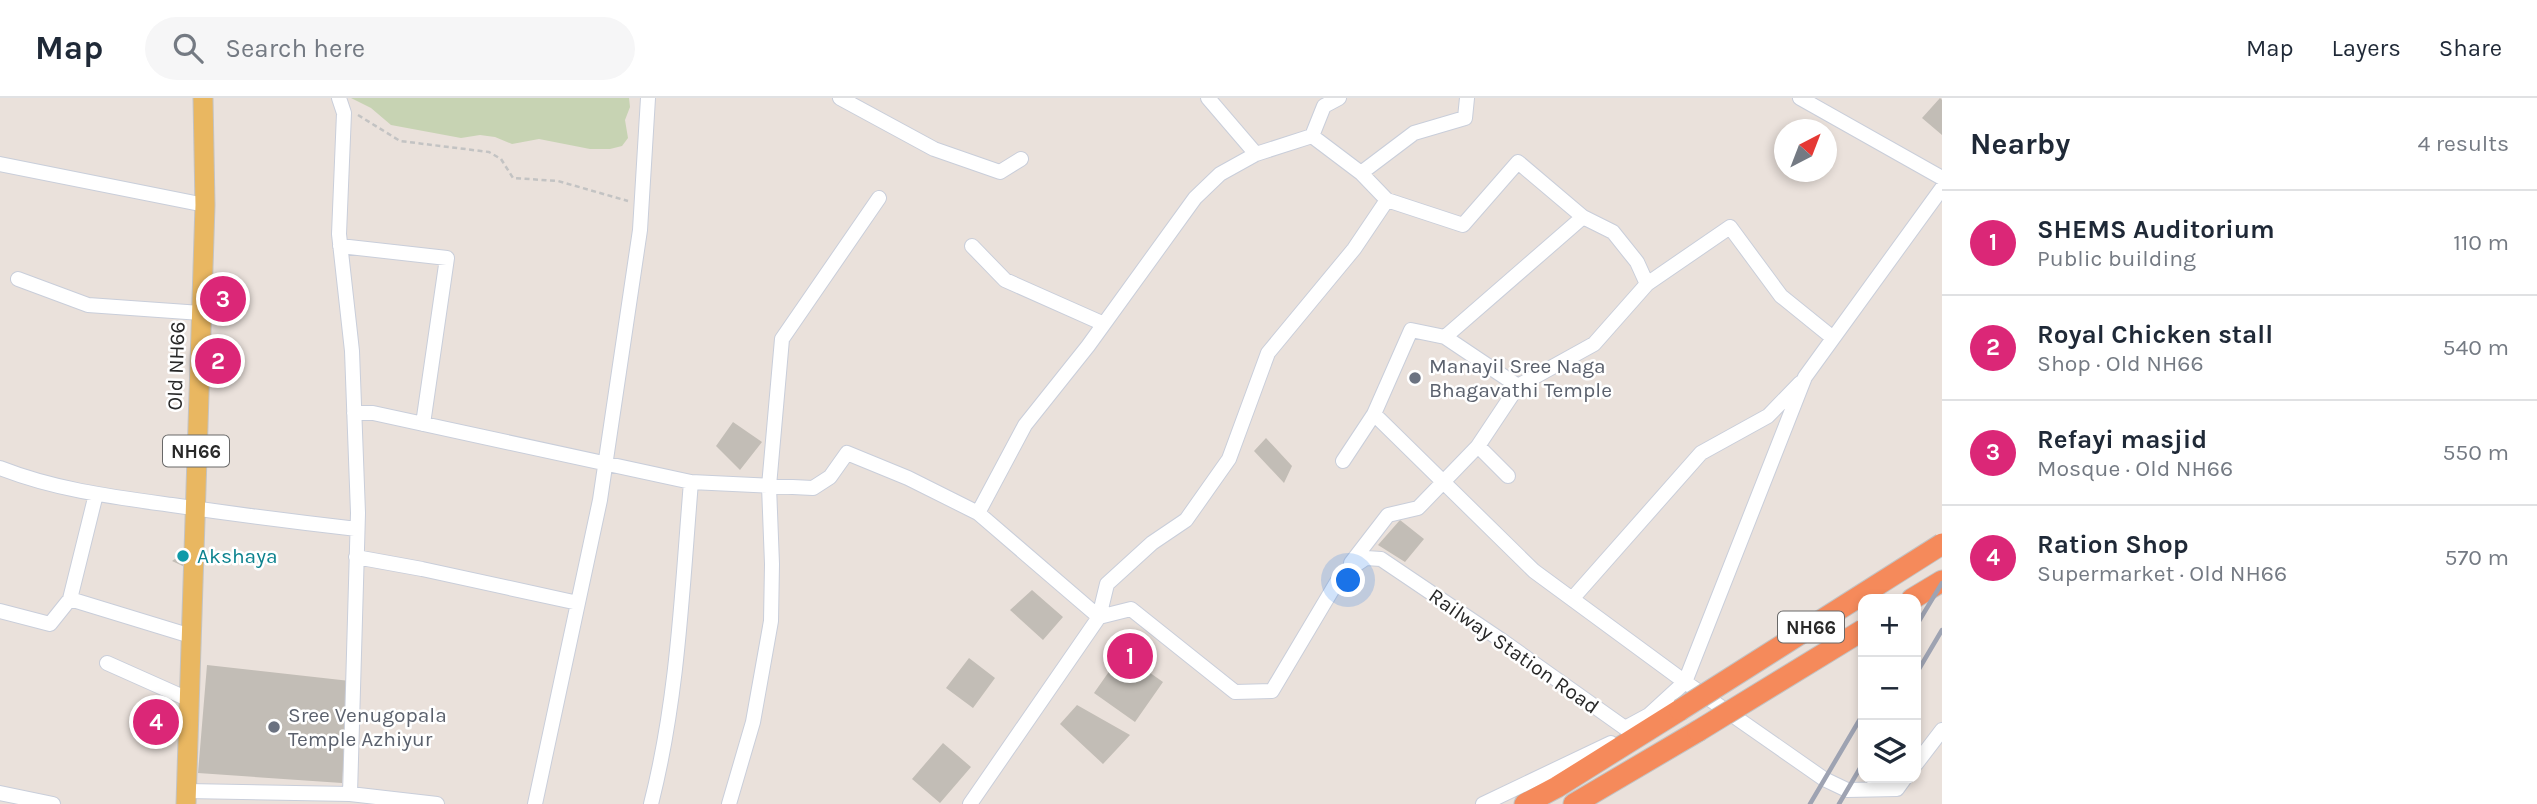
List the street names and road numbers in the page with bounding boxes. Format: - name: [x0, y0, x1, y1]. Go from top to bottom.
- street label: Old NH66: [162, 321, 190, 411]
- road number: NH66: [163, 436, 229, 466]
- street label: Railway Station Road: [1424, 583, 1604, 719]
- road number: NH66: [1778, 612, 1844, 642]

